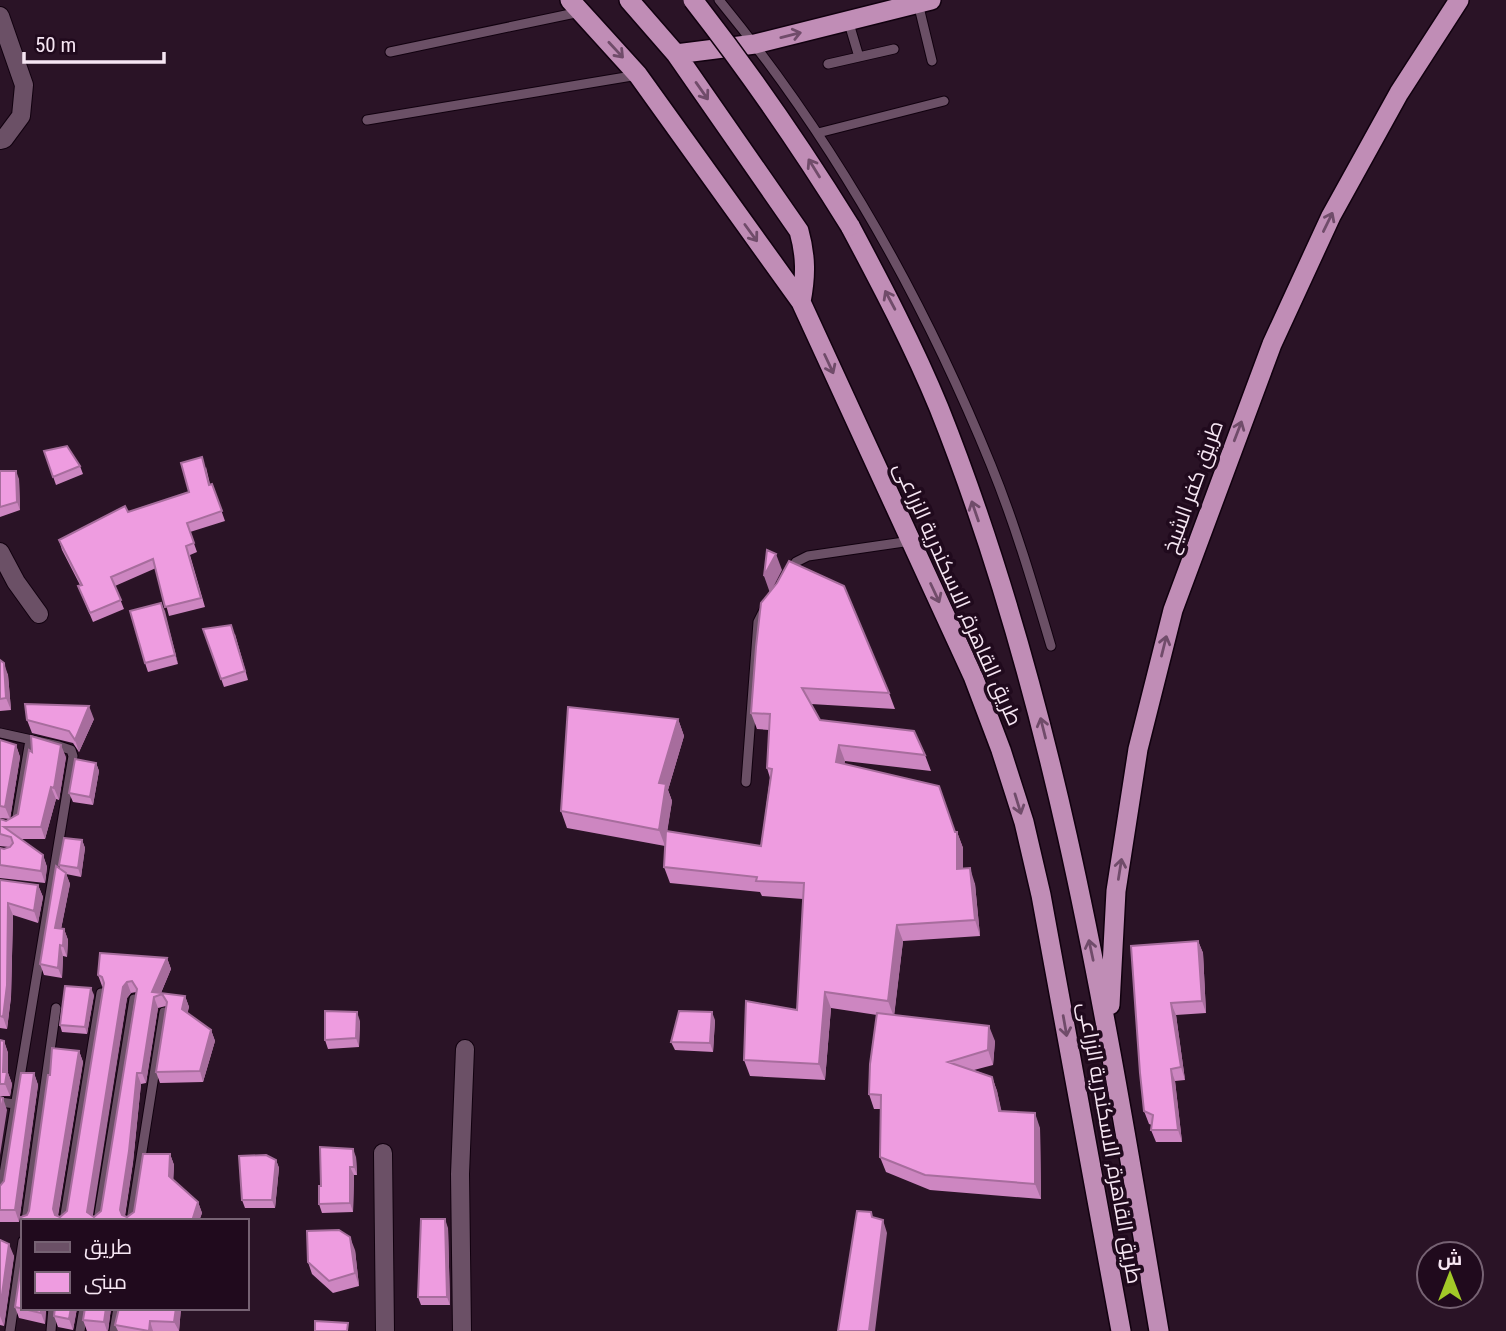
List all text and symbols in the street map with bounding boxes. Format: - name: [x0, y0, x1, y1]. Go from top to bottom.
- scale bar: [24, 21, 164, 65]
- one-way arrow: [779, 28, 802, 41]
- text: 50 m: [35, 33, 76, 57]
- one-way arrow: [608, 41, 624, 59]
- one-way arrow: [695, 81, 709, 101]
- one-way arrow: [807, 158, 821, 178]
- one-way arrow: [1322, 212, 1336, 233]
- one-way arrow: [744, 223, 759, 242]
- one-way arrow: [882, 291, 896, 311]
- one-way arrow: [823, 353, 836, 374]
- street label: طريق كفر الشيخ: [1158, 417, 1230, 557]
- one-way arrow: [1233, 420, 1245, 442]
- street label: طريق القاهرة, الاسكندرية الزراعى: [888, 459, 1027, 730]
- one-way arrow: [968, 500, 981, 522]
- one-way arrow: [928, 582, 942, 603]
- one-way arrow: [1158, 635, 1171, 658]
- one-way arrow: [1036, 717, 1049, 740]
- one-way arrow: [1012, 793, 1025, 815]
- one-way arrow: [1114, 858, 1127, 880]
- one-way arrow: [1084, 939, 1098, 962]
- street label: طريق القاهرة, الاسكندرية الزراعى: [1072, 1000, 1147, 1286]
- one-way arrow: [1059, 1014, 1072, 1037]
- legend: [21, 1219, 248, 1310]
- text: طريق: [84, 1235, 132, 1260]
- north arrow: [1415, 1240, 1485, 1310]
- text: ش: [1438, 1247, 1462, 1270]
- text: مبنى: [84, 1270, 127, 1295]

